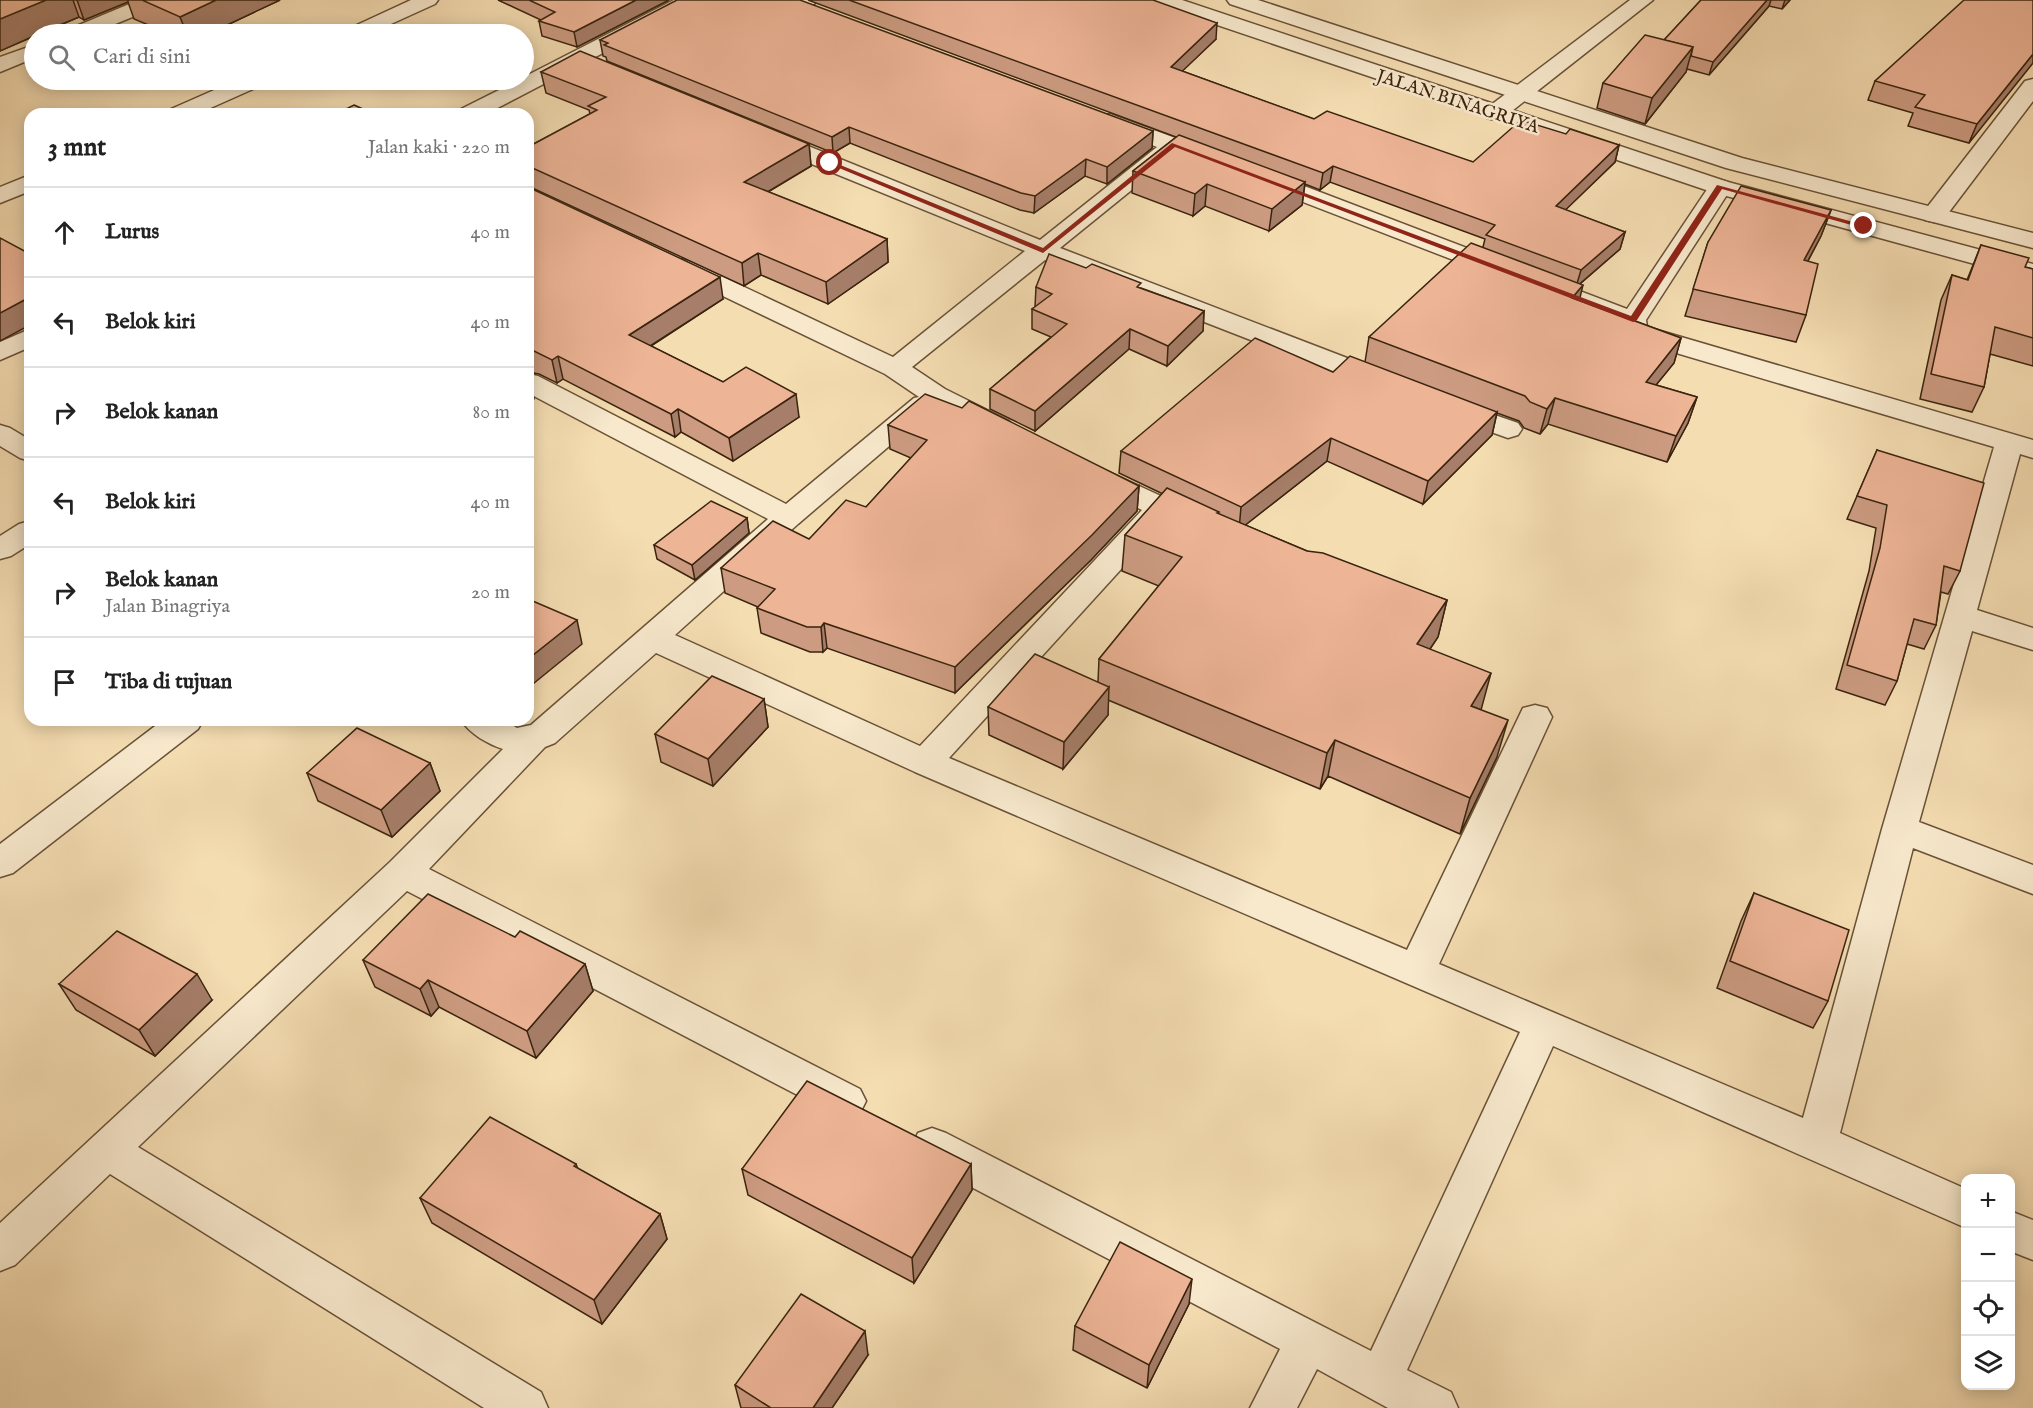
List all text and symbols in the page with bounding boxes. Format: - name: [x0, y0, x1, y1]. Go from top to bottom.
- search box: [24, 24, 534, 90]
- icon: search: [45, 41, 78, 74]
- text: Cari di sini: [93, 43, 191, 71]
- street label: JALAN BINAGRIYA: [1371, 65, 1543, 140]
- text: 3 mnt: [48, 131, 106, 164]
- text: Jalan kaki · 220 m: [368, 135, 510, 160]
- route start: [816, 149, 842, 175]
- route end: [1850, 212, 1876, 238]
- icon: ahead: [48, 216, 81, 249]
- text: Lurus: [105, 218, 159, 246]
- text: 40 m: [471, 220, 510, 245]
- icon: left: [48, 306, 81, 339]
- text: Belok kiri: [105, 308, 196, 336]
- text: 40 m: [471, 310, 510, 335]
- icon: right: [48, 396, 81, 429]
- text: Belok kanan: [105, 398, 218, 426]
- text: 80 m: [473, 400, 510, 425]
- icon: left: [48, 486, 81, 519]
- text: Belok kiri: [105, 488, 196, 516]
- text: 40 m: [471, 490, 510, 515]
- text: Belok kanan: [105, 566, 218, 594]
- icon: right: [48, 576, 81, 609]
- text: 20 m: [471, 580, 510, 605]
- text: Jalan Binagriya: [105, 594, 230, 619]
- icon: arrive: [48, 666, 81, 699]
- text: Tiba di tujuan: [105, 668, 232, 696]
- map controls: [1961, 1174, 2015, 1390]
- button: +: [1961, 1174, 2015, 1228]
- button: −: [1961, 1228, 2015, 1282]
- button: locate: [1961, 1282, 2015, 1336]
- button: layers: [1961, 1336, 2015, 1390]

